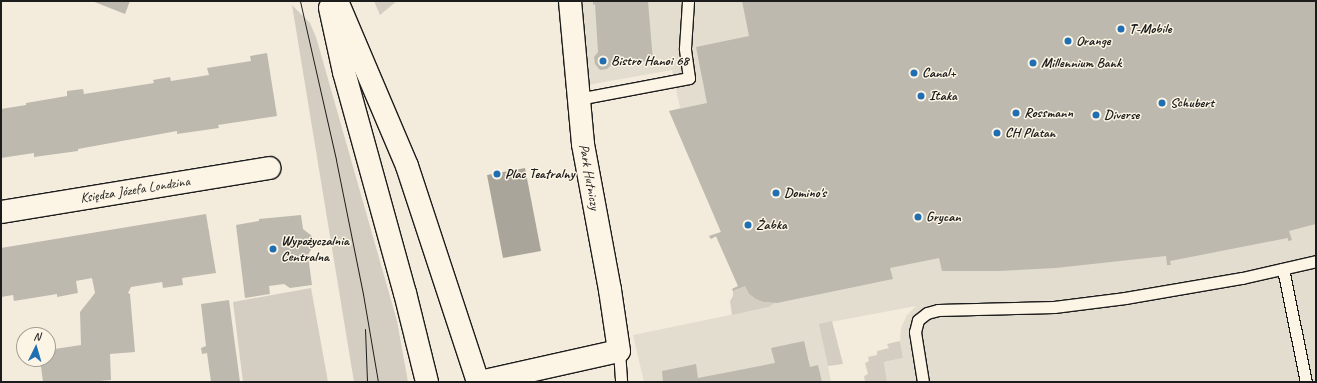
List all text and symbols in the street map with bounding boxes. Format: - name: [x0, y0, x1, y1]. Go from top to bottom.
- place label: T-Mobile: [1129, 21, 1171, 37]
- marker: T-Mobile: [1116, 24, 1126, 34]
- place label: Orange: [1076, 33, 1110, 49]
- marker: Orange: [1063, 36, 1073, 46]
- place label: Bistro Hanoi 68: [611, 53, 689, 69]
- place label: Millennium Bank: [1041, 55, 1122, 71]
- marker: Bistro Hanoi 68: [598, 56, 608, 66]
- marker: Millennium Bank: [1028, 58, 1038, 68]
- place label: Canal+: [922, 65, 956, 81]
- marker: Canal+: [909, 68, 919, 78]
- place label: Itaka: [929, 88, 957, 104]
- marker: Itaka: [916, 91, 926, 101]
- place label: Schubert: [1170, 95, 1214, 111]
- marker: Schubert: [1157, 98, 1167, 108]
- place label: Rossmann: [1024, 105, 1073, 121]
- place label: Diverse: [1104, 107, 1139, 123]
- marker: Rossmann: [1011, 108, 1021, 118]
- marker: Diverse: [1091, 110, 1101, 120]
- place label: CH Platan: [1005, 125, 1055, 141]
- marker: CH Platan: [992, 128, 1002, 138]
- street label: Park Hutniczy: [575, 143, 603, 211]
- place label: Plac Teatralny: [505, 166, 574, 182]
- marker: Plac Teatralny: [492, 169, 502, 179]
- street label: Księdza Józefa Londzina: [79, 173, 191, 207]
- place label: Domino's: [784, 185, 826, 201]
- marker: Domino's: [771, 188, 781, 198]
- place label: Grycan: [926, 209, 961, 225]
- marker: Grycan: [913, 212, 923, 222]
- place label: Żabka: [756, 217, 787, 233]
- marker: Żabka: [743, 220, 753, 230]
- place label: Wypożyczalnia Centralna: [281, 233, 349, 266]
- marker: Wypożyczalnia Centralna: [268, 244, 278, 254]
- north arrow: [16, 327, 56, 367]
- text: N: [33, 329, 41, 343]

